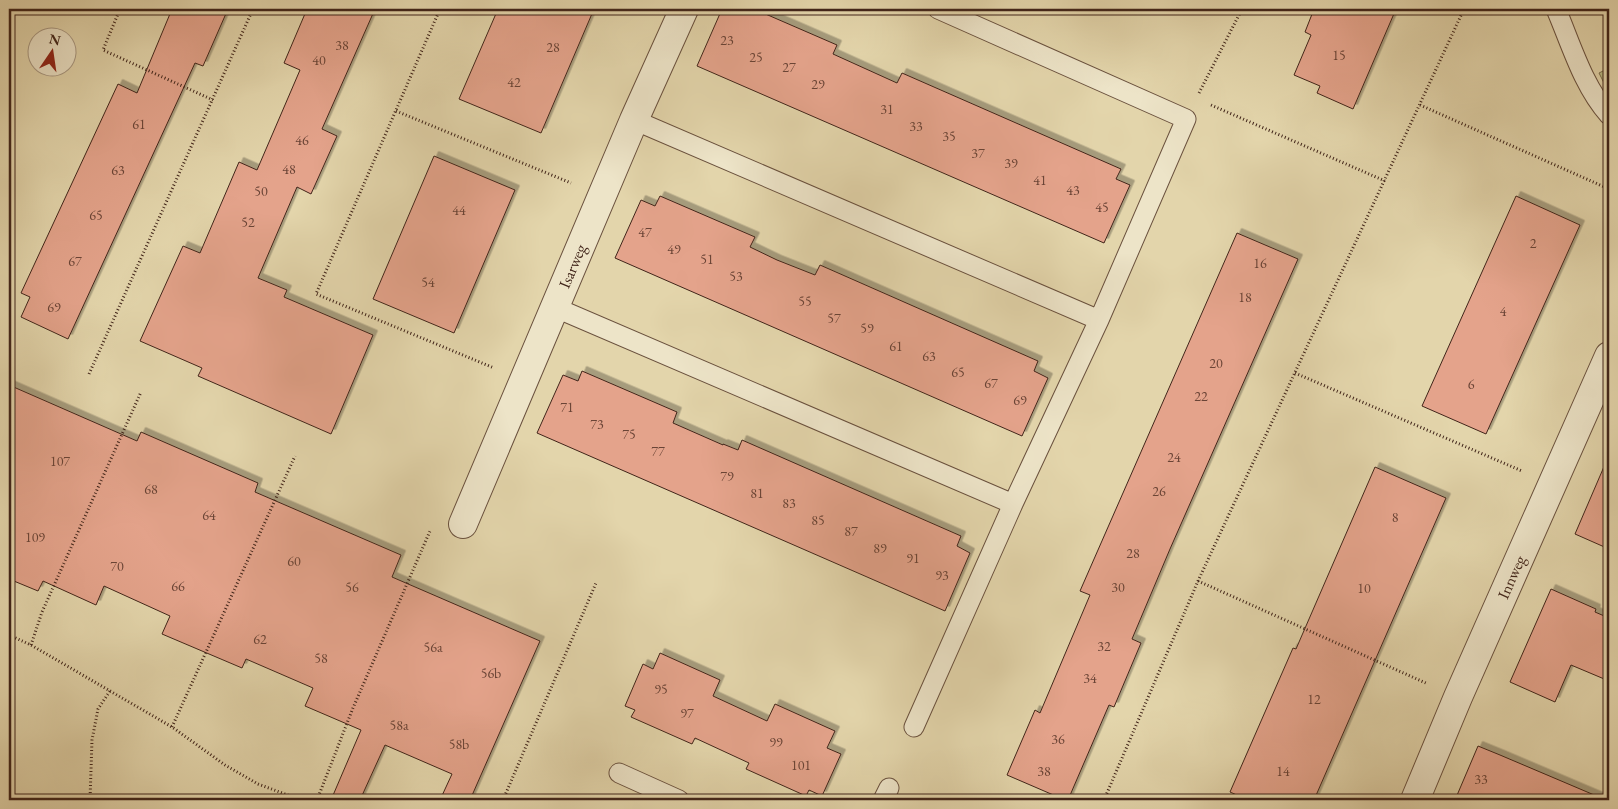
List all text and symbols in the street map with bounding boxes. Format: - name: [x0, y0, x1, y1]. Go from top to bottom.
- north arrow: [28, 28, 78, 78]
- text: N: [47, 29, 63, 50]
- house number: 23: [720, 31, 734, 49]
- house number: 38: [335, 36, 349, 54]
- house number: 28: [546, 38, 560, 56]
- house number: 15: [1332, 46, 1346, 64]
- house number: 25: [749, 48, 763, 66]
- house number: 40: [312, 51, 326, 69]
- house number: 27: [782, 58, 796, 76]
- house number: 42: [507, 73, 521, 91]
- house number: 29: [811, 75, 825, 93]
- house number: 31: [880, 100, 894, 118]
- house number: 61: [132, 115, 146, 133]
- house number: 33: [909, 117, 923, 135]
- house number: 35: [942, 127, 956, 145]
- house number: 46: [295, 131, 309, 149]
- house number: 37: [971, 144, 985, 162]
- house number: 39: [1004, 154, 1018, 172]
- house number: 48: [282, 160, 296, 178]
- house number: 63: [111, 161, 125, 179]
- house number: 41: [1033, 171, 1047, 189]
- house number: 43: [1066, 181, 1080, 199]
- house number: 50: [254, 182, 268, 200]
- house number: 45: [1095, 198, 1109, 216]
- house number: 44: [452, 201, 466, 219]
- house number: 65: [89, 206, 103, 224]
- house number: 52: [241, 213, 255, 231]
- house number: 47: [638, 223, 652, 241]
- house number: 2: [1530, 234, 1537, 252]
- street label: Isarweg: [554, 240, 592, 292]
- house number: 49: [667, 240, 681, 258]
- house number: 51: [700, 250, 714, 268]
- house number: 67: [68, 252, 82, 270]
- house number: 16: [1253, 254, 1267, 272]
- house number: 53: [729, 267, 743, 285]
- house number: 54: [421, 273, 435, 291]
- house number: 18: [1238, 288, 1252, 306]
- house number: 55: [798, 292, 812, 310]
- house number: 69: [47, 298, 61, 316]
- house number: 4: [1500, 302, 1507, 320]
- house number: 57: [827, 309, 841, 327]
- house number: 59: [860, 319, 874, 337]
- house number: 61: [889, 337, 903, 355]
- house number: 63: [922, 347, 936, 365]
- house number: 20: [1209, 354, 1223, 372]
- house number: 65: [951, 363, 965, 381]
- house number: 67: [984, 374, 998, 392]
- house number: 6: [1468, 375, 1475, 393]
- house number: 22: [1194, 387, 1208, 405]
- house number: 69: [1013, 391, 1027, 409]
- house number: 71: [560, 398, 574, 416]
- house number: 73: [590, 415, 604, 433]
- house number: 75: [622, 425, 636, 443]
- house number: 77: [651, 442, 665, 460]
- house number: 24: [1167, 448, 1181, 466]
- house number: 107: [50, 452, 70, 470]
- house number: 79: [720, 467, 734, 485]
- house number: 68: [144, 480, 158, 498]
- house number: 26: [1152, 482, 1166, 500]
- house number: 81: [750, 484, 764, 502]
- house number: 83: [782, 494, 796, 512]
- house number: 64: [202, 506, 216, 524]
- house number: 8: [1392, 508, 1399, 526]
- house number: 85: [811, 511, 825, 529]
- house number: 87: [844, 522, 858, 540]
- house number: 109: [25, 528, 45, 546]
- house number: 89: [873, 539, 887, 557]
- house number: 28: [1126, 544, 1140, 562]
- house number: 91: [906, 549, 920, 567]
- street label: Innweg: [1493, 551, 1531, 602]
- house number: 60: [287, 552, 301, 570]
- house number: 70: [110, 557, 124, 575]
- house number: 93: [935, 566, 949, 584]
- house number: 66: [171, 577, 185, 595]
- house number: 56: [345, 578, 359, 596]
- house number: 30: [1111, 578, 1125, 596]
- house number: 10: [1357, 579, 1371, 597]
- house number: 62: [253, 630, 267, 648]
- house number: 32: [1097, 637, 1111, 655]
- house number: 56a: [423, 638, 443, 656]
- house number: 58: [314, 649, 328, 667]
- house number: 56b: [481, 664, 501, 682]
- house number: 34: [1083, 669, 1097, 687]
- house number: 95: [654, 680, 668, 698]
- house number: 12: [1307, 690, 1321, 708]
- house number: 97: [680, 704, 694, 722]
- house number: 58a: [389, 716, 409, 734]
- house number: 36: [1051, 730, 1065, 748]
- house number: 99: [769, 733, 783, 751]
- house number: 58b: [449, 735, 469, 753]
- house number: 101: [791, 756, 811, 774]
- house number: 38: [1037, 762, 1051, 780]
- house number: 14: [1276, 762, 1290, 780]
- house number: 33: [1474, 770, 1488, 788]

